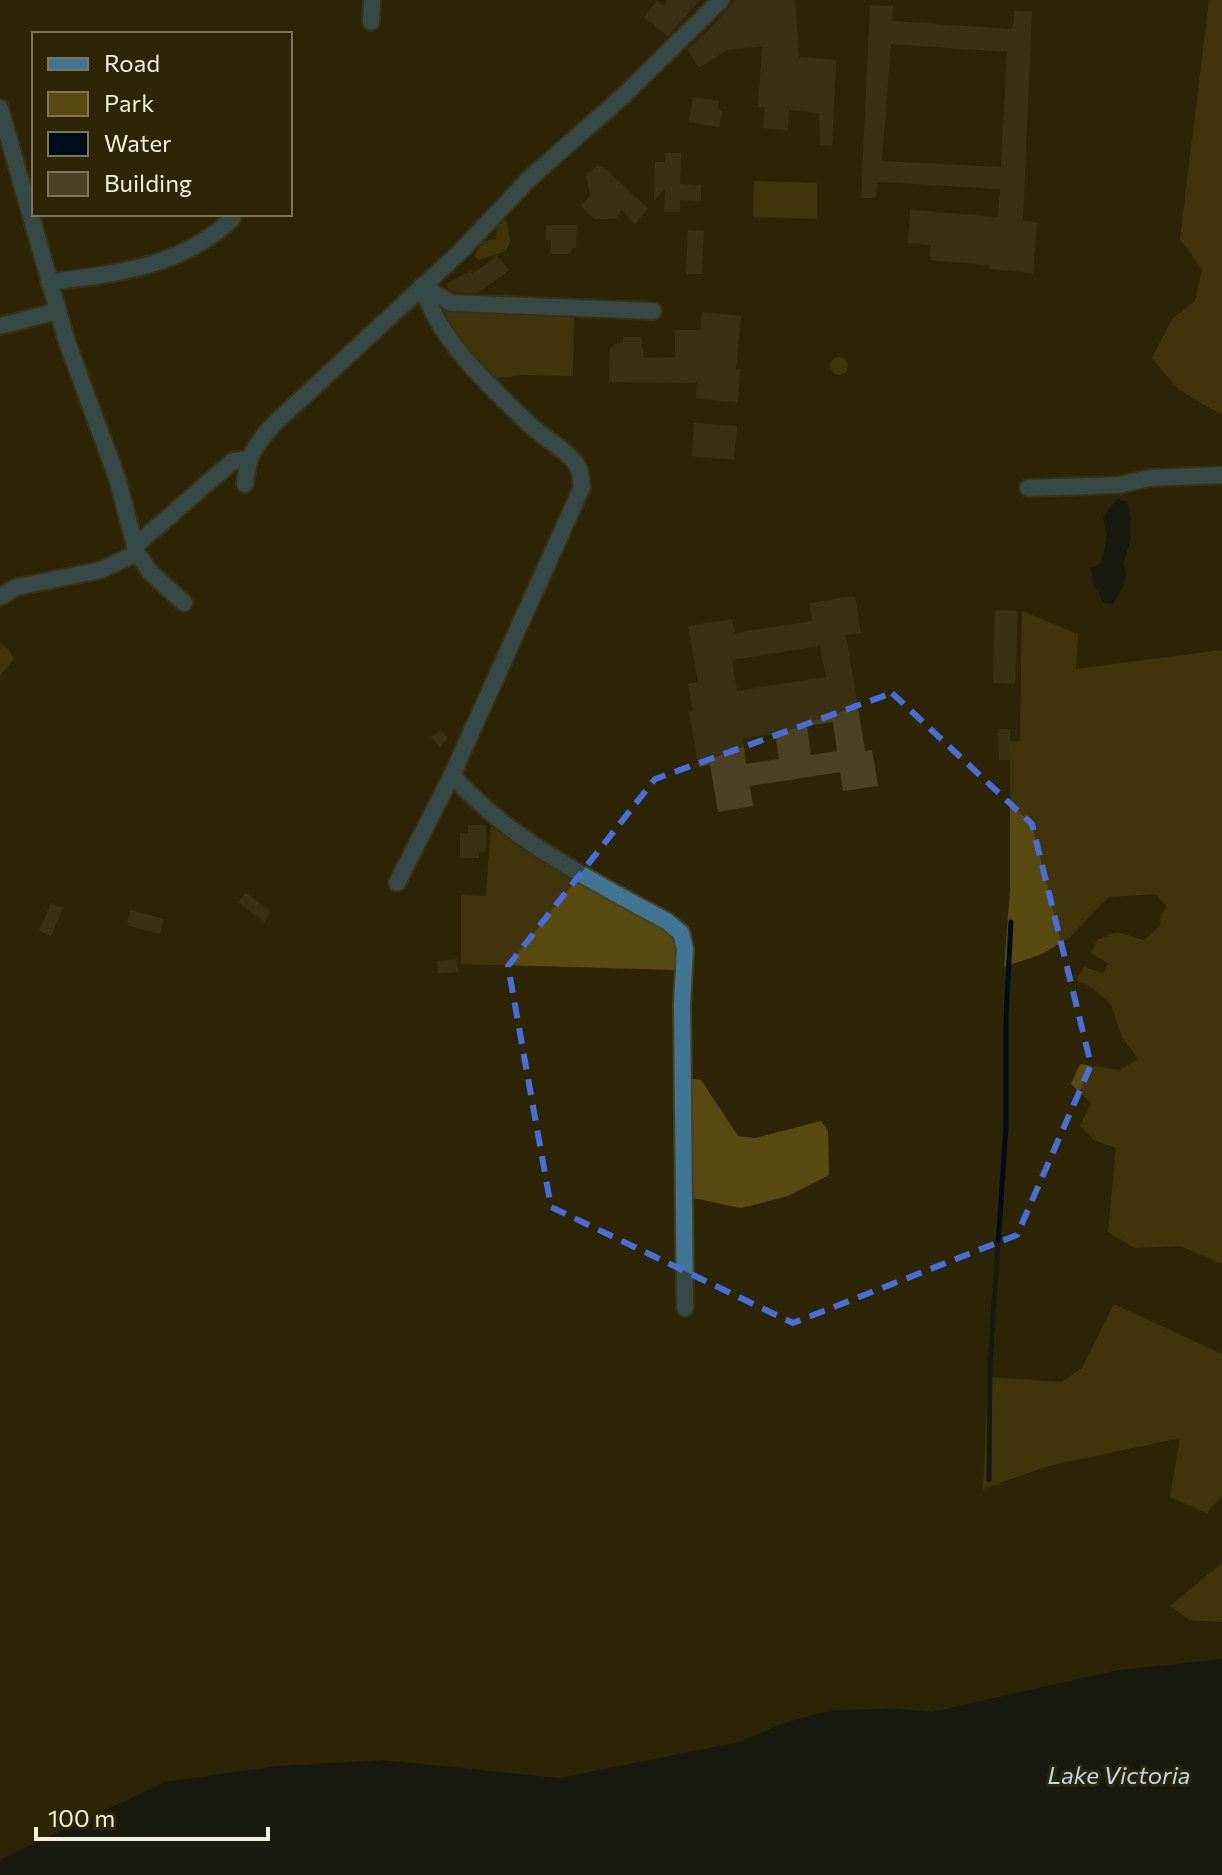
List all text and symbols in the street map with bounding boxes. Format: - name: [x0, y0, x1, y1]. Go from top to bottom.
- legend: [32, 32, 292, 216]
- text: Road: [104, 48, 160, 77]
- text: Park: [104, 88, 154, 117]
- text: Water: [104, 128, 172, 157]
- text: Building: [104, 168, 192, 197]
- water label: Lake Victoria: [1048, 1760, 1190, 1789]
- scale bar: [36, 1791, 268, 1841]
- text: 100 m: [48, 1803, 115, 1832]

